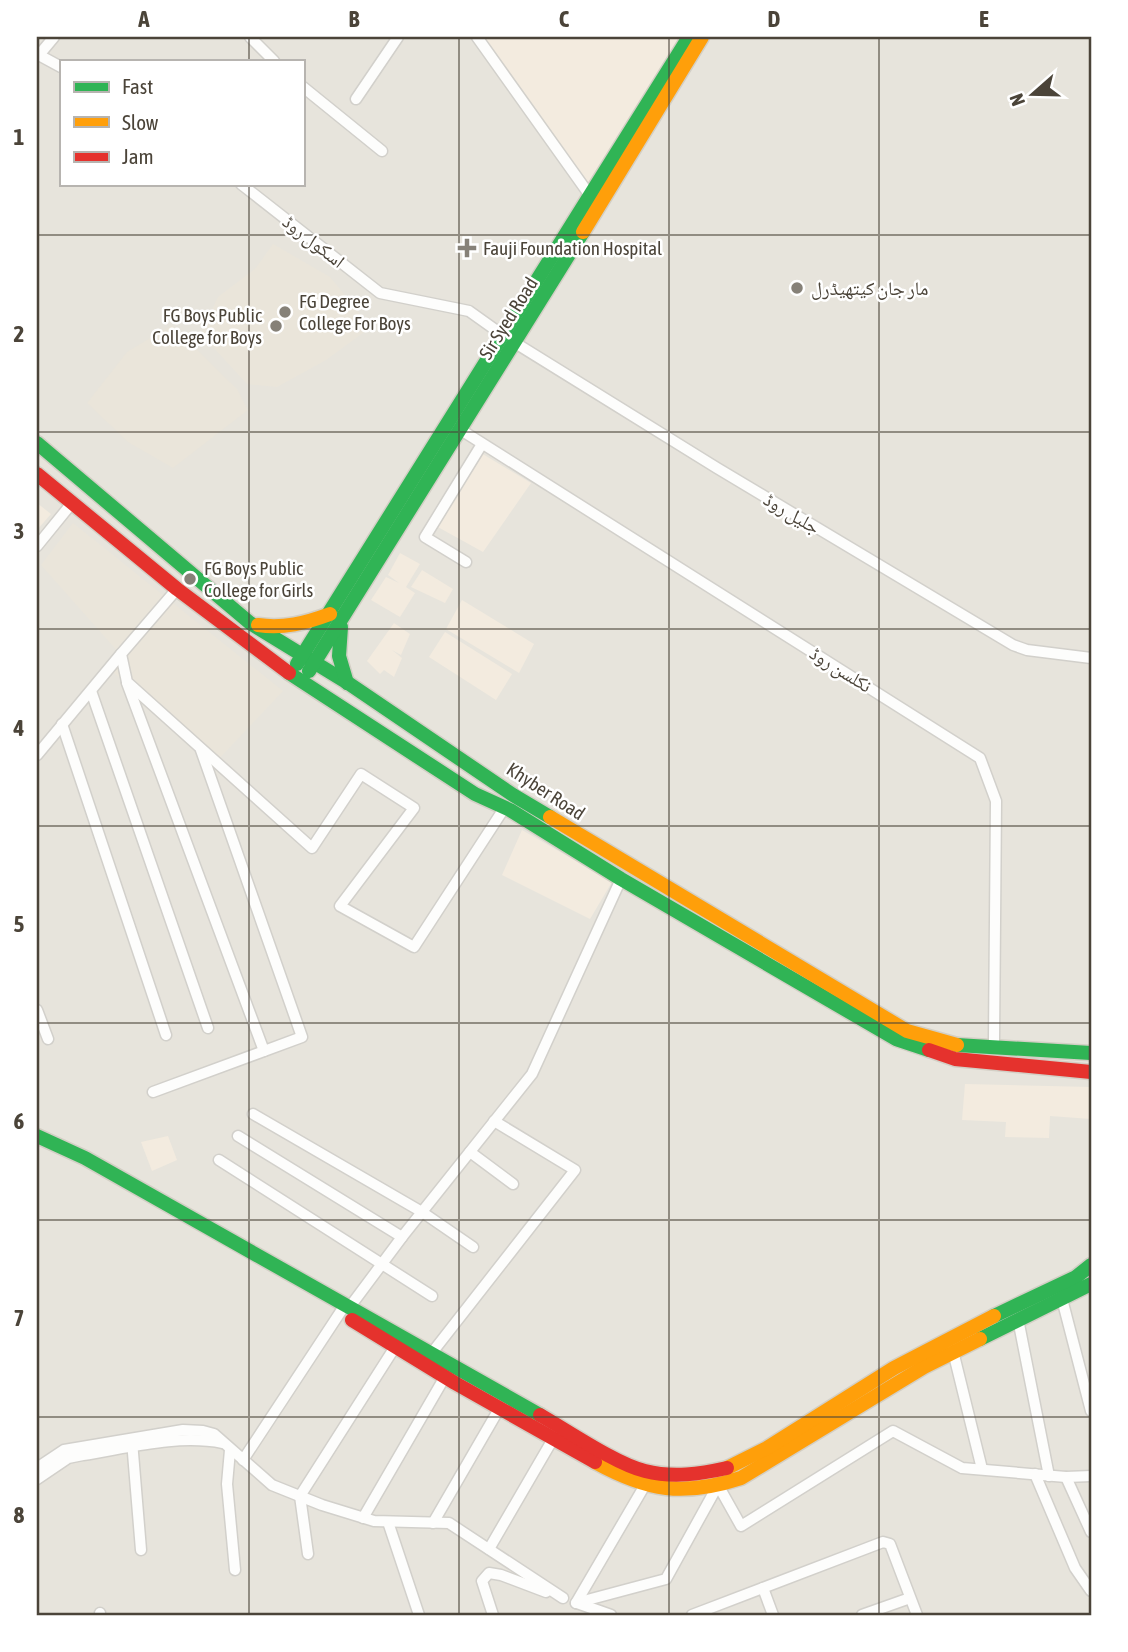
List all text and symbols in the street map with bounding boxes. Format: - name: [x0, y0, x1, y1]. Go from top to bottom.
- text: A: [137, 6, 150, 32]
- text: B: [349, 6, 360, 32]
- text: C: [559, 6, 570, 32]
- text: D: [768, 6, 781, 32]
- text: E: [979, 6, 989, 32]
- legend: [60, 60, 304, 186]
- north arrow: [998, 60, 1068, 130]
- text: Fast: [122, 74, 153, 98]
- text: N: [1005, 91, 1029, 109]
- text: Slow: [122, 110, 159, 134]
- text: 1: [14, 124, 25, 150]
- text: Jam: [122, 144, 154, 168]
- street label: اسکول روڈ: [278, 210, 349, 273]
- place label: Fauji Foundation Hospital: [483, 237, 662, 259]
- marker: Fauji Foundation Hospital: [457, 238, 477, 258]
- street label: Sir Syed Road: [474, 273, 542, 363]
- place label: مار جان کیتھیڈرل: [811, 277, 928, 300]
- marker: مار جان کیتھیڈرل: [789, 280, 805, 296]
- place label: FG Degree College For Boys: [299, 290, 411, 334]
- place label: FG Boys Public College for Boys: [152, 304, 263, 348]
- marker: FG Degree College For Boys: [277, 304, 293, 320]
- marker: FG Boys Public College for Boys: [268, 318, 284, 334]
- text: 2: [14, 321, 24, 347]
- street label: جلیل روڈ: [759, 488, 824, 539]
- text: 3: [14, 518, 24, 544]
- place label: FG Boys Public College for Girls: [204, 557, 313, 601]
- marker: FG Boys Public College for Girls: [182, 571, 198, 587]
- street label: نکلسن روڈ: [805, 641, 876, 697]
- text: 4: [13, 715, 25, 741]
- street label: Khyber Road: [503, 758, 589, 824]
- text: 5: [14, 911, 25, 937]
- text: 6: [14, 1108, 25, 1134]
- text: 7: [14, 1305, 24, 1331]
- text: 8: [14, 1502, 25, 1528]

